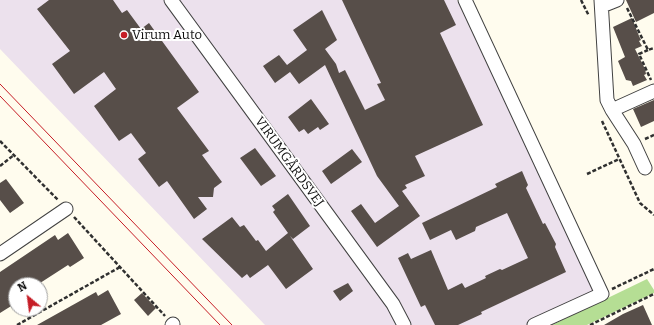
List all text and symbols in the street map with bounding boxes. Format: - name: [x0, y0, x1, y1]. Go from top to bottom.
- place label: Virum Auto: [132, 27, 202, 43]
- marker: Virum Auto: [119, 30, 129, 40]
- street label: VIRUMGÅRDSVEJ: [251, 114, 327, 210]
- north arrow: [8, 277, 48, 317]
- text: N: [16, 279, 29, 295]

